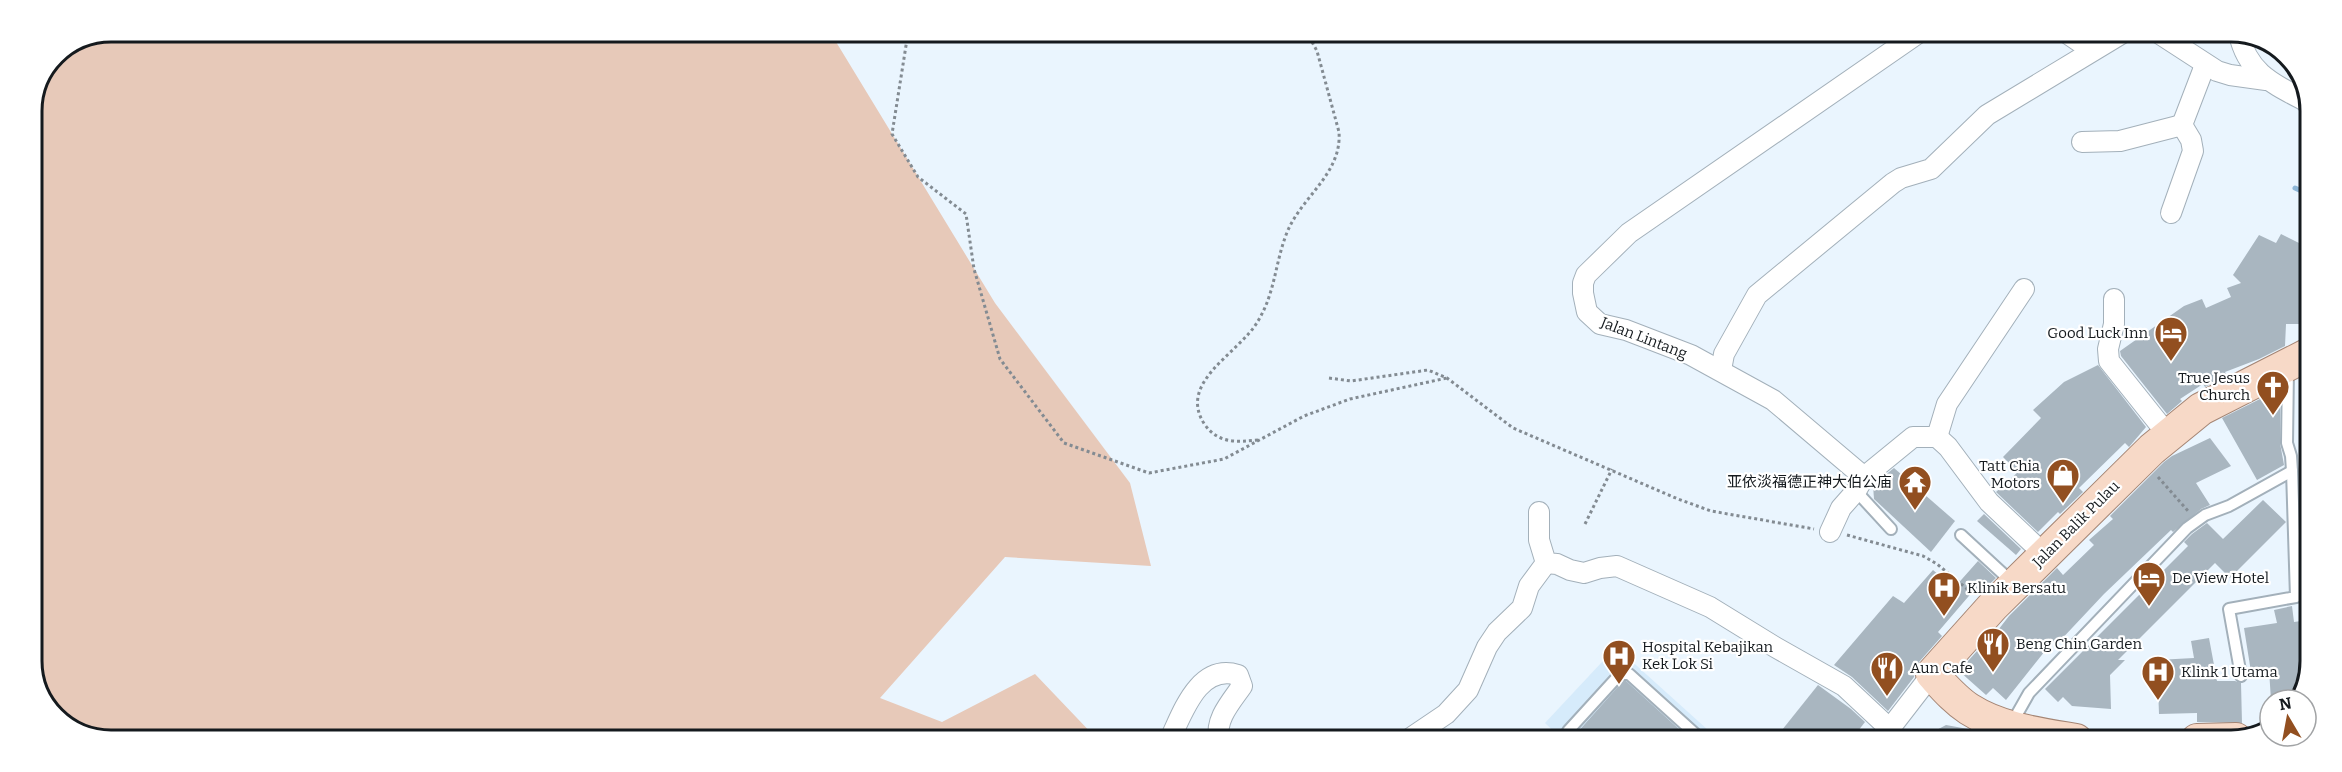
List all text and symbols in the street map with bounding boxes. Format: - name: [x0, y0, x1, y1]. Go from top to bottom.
- street label: Jalan Lintang: [1597, 313, 1690, 363]
- hotel icon: Good Luck Inn: [2153, 315, 2189, 362]
- place label: Good Luck Inn: [2047, 324, 2148, 342]
- place label: True Jesus Church: [2178, 369, 2251, 404]
- church icon: True Jesus Church: [2255, 369, 2291, 416]
- place label: Tatt Chia Motors: [1979, 457, 2040, 492]
- shop icon: Tatt Chia Motors: [2045, 457, 2081, 504]
- temple icon: 亚依淡福德正神大伯公庙: [1897, 464, 1933, 511]
- place label: 亚依淡福德正神大伯公庙: [1727, 473, 1892, 491]
- street label: Jalan Balik Pulau: [2028, 477, 2123, 572]
- hotel icon: De View Hotel: [2131, 560, 2167, 607]
- place label: De View Hotel: [2172, 569, 2269, 587]
- hospital icon: Klinik Bersatu: [1926, 570, 1962, 617]
- place label: Klinik Bersatu: [1967, 579, 2066, 597]
- restaurant icon: Beng Chin Garden: [1975, 626, 2011, 673]
- place label: Beng Chin Garden: [2016, 635, 2143, 653]
- hospital icon: Hospital Kebajikan Kek Lok Si: [1601, 638, 1637, 685]
- place label: Hospital Kebajikan Kek Lok Si: [1642, 638, 1774, 673]
- restaurant icon: Aun Cafe: [1869, 650, 1905, 697]
- hospital icon: Klink 1 Utama: [2140, 654, 2176, 701]
- place label: Aun Cafe: [1910, 659, 1973, 677]
- place label: Klink 1 Utama: [2181, 663, 2278, 681]
- north arrow: [2258, 688, 2318, 748]
- text: N: [2278, 693, 2293, 714]

